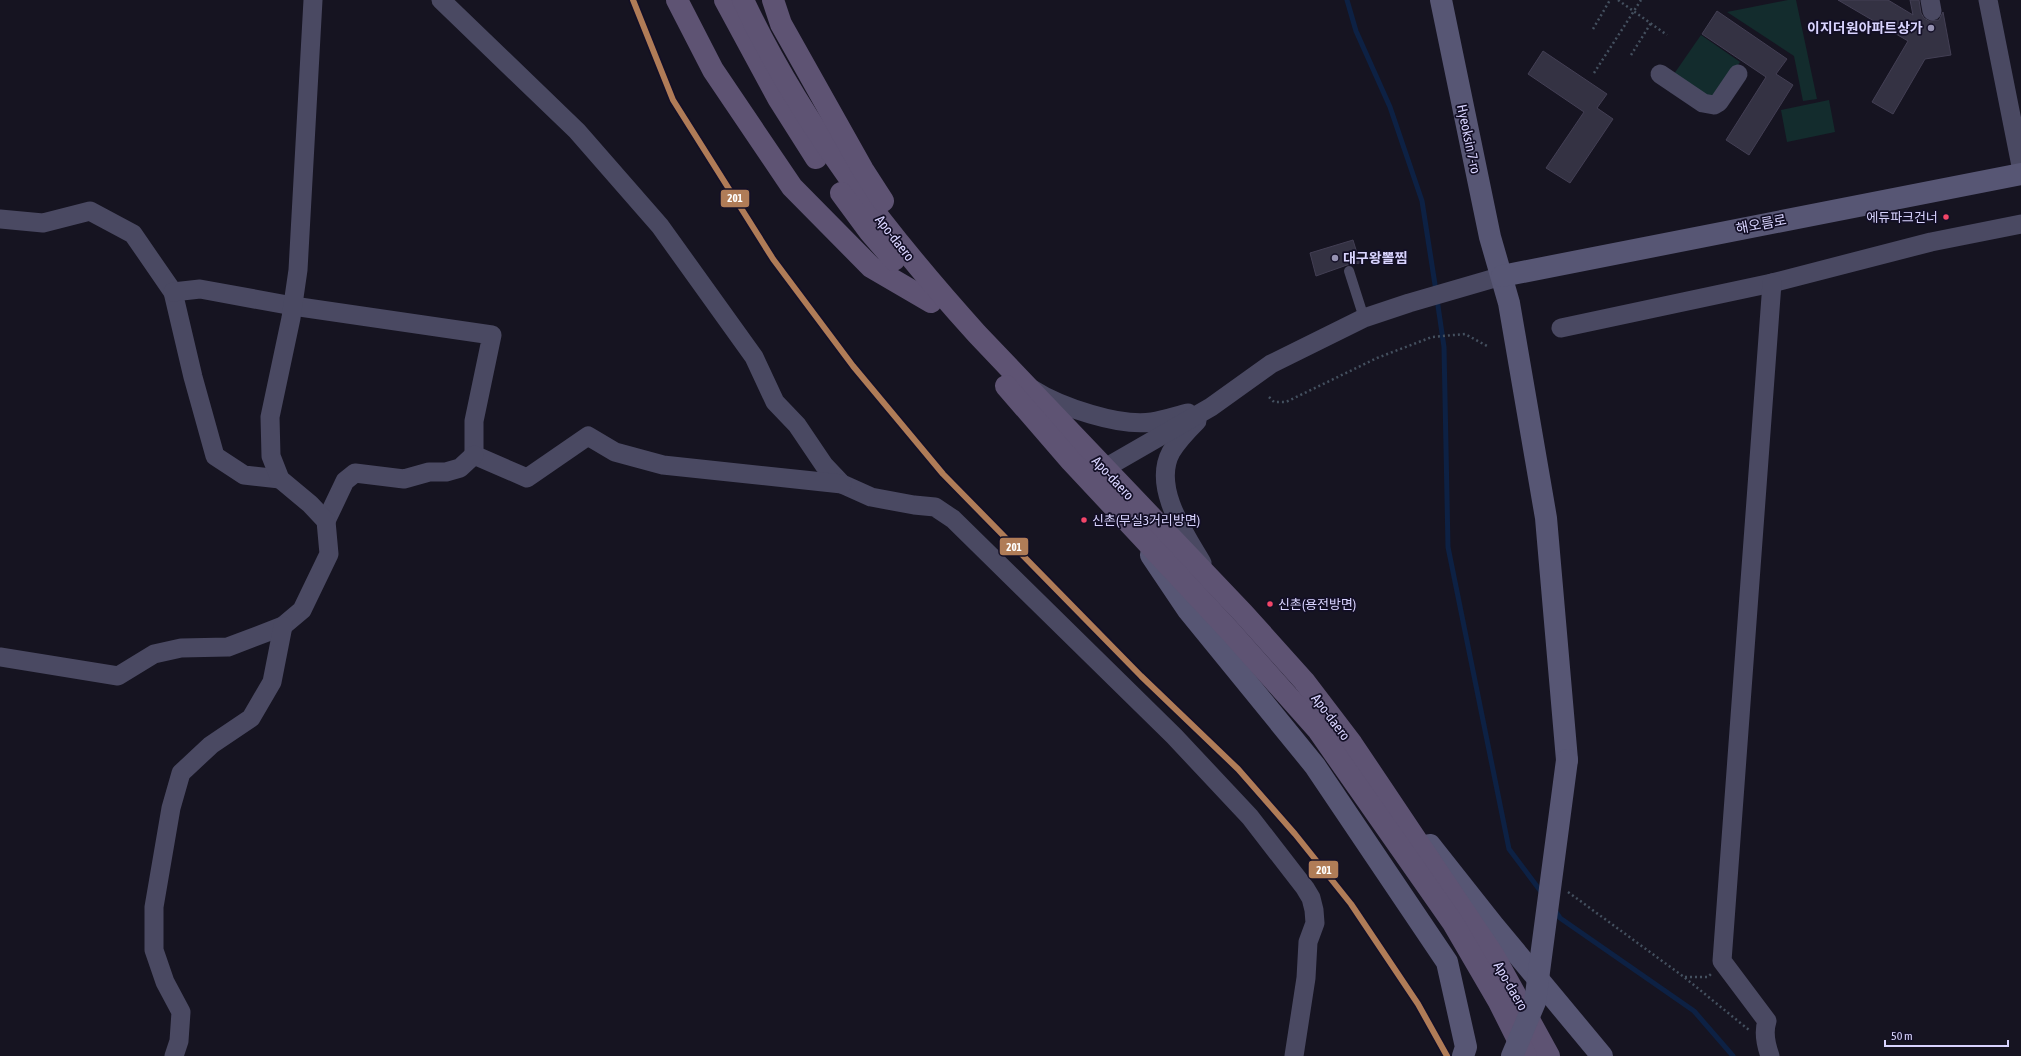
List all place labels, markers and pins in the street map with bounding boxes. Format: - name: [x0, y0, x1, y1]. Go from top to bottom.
- place label: 이지더원아파트상가: [1807, 20, 1923, 36]
- marker: 이지더원아파트상가: [1926, 23, 1936, 33]
- place label: 에듀파크건너: [1866, 210, 1938, 225]
- marker: 에듀파크건너: [1941, 212, 1951, 222]
- place label: 대구왕뽈찜: [1343, 250, 1407, 266]
- marker: 대구왕뽈찜: [1330, 253, 1340, 263]
- place label: 신촌(무실3거리방면): [1092, 513, 1200, 528]
- marker: 신촌(무실3거리방면): [1079, 515, 1089, 525]
- place label: 신촌(용전방면): [1278, 597, 1356, 612]
- marker: 신촌(용전방면): [1265, 599, 1275, 609]

